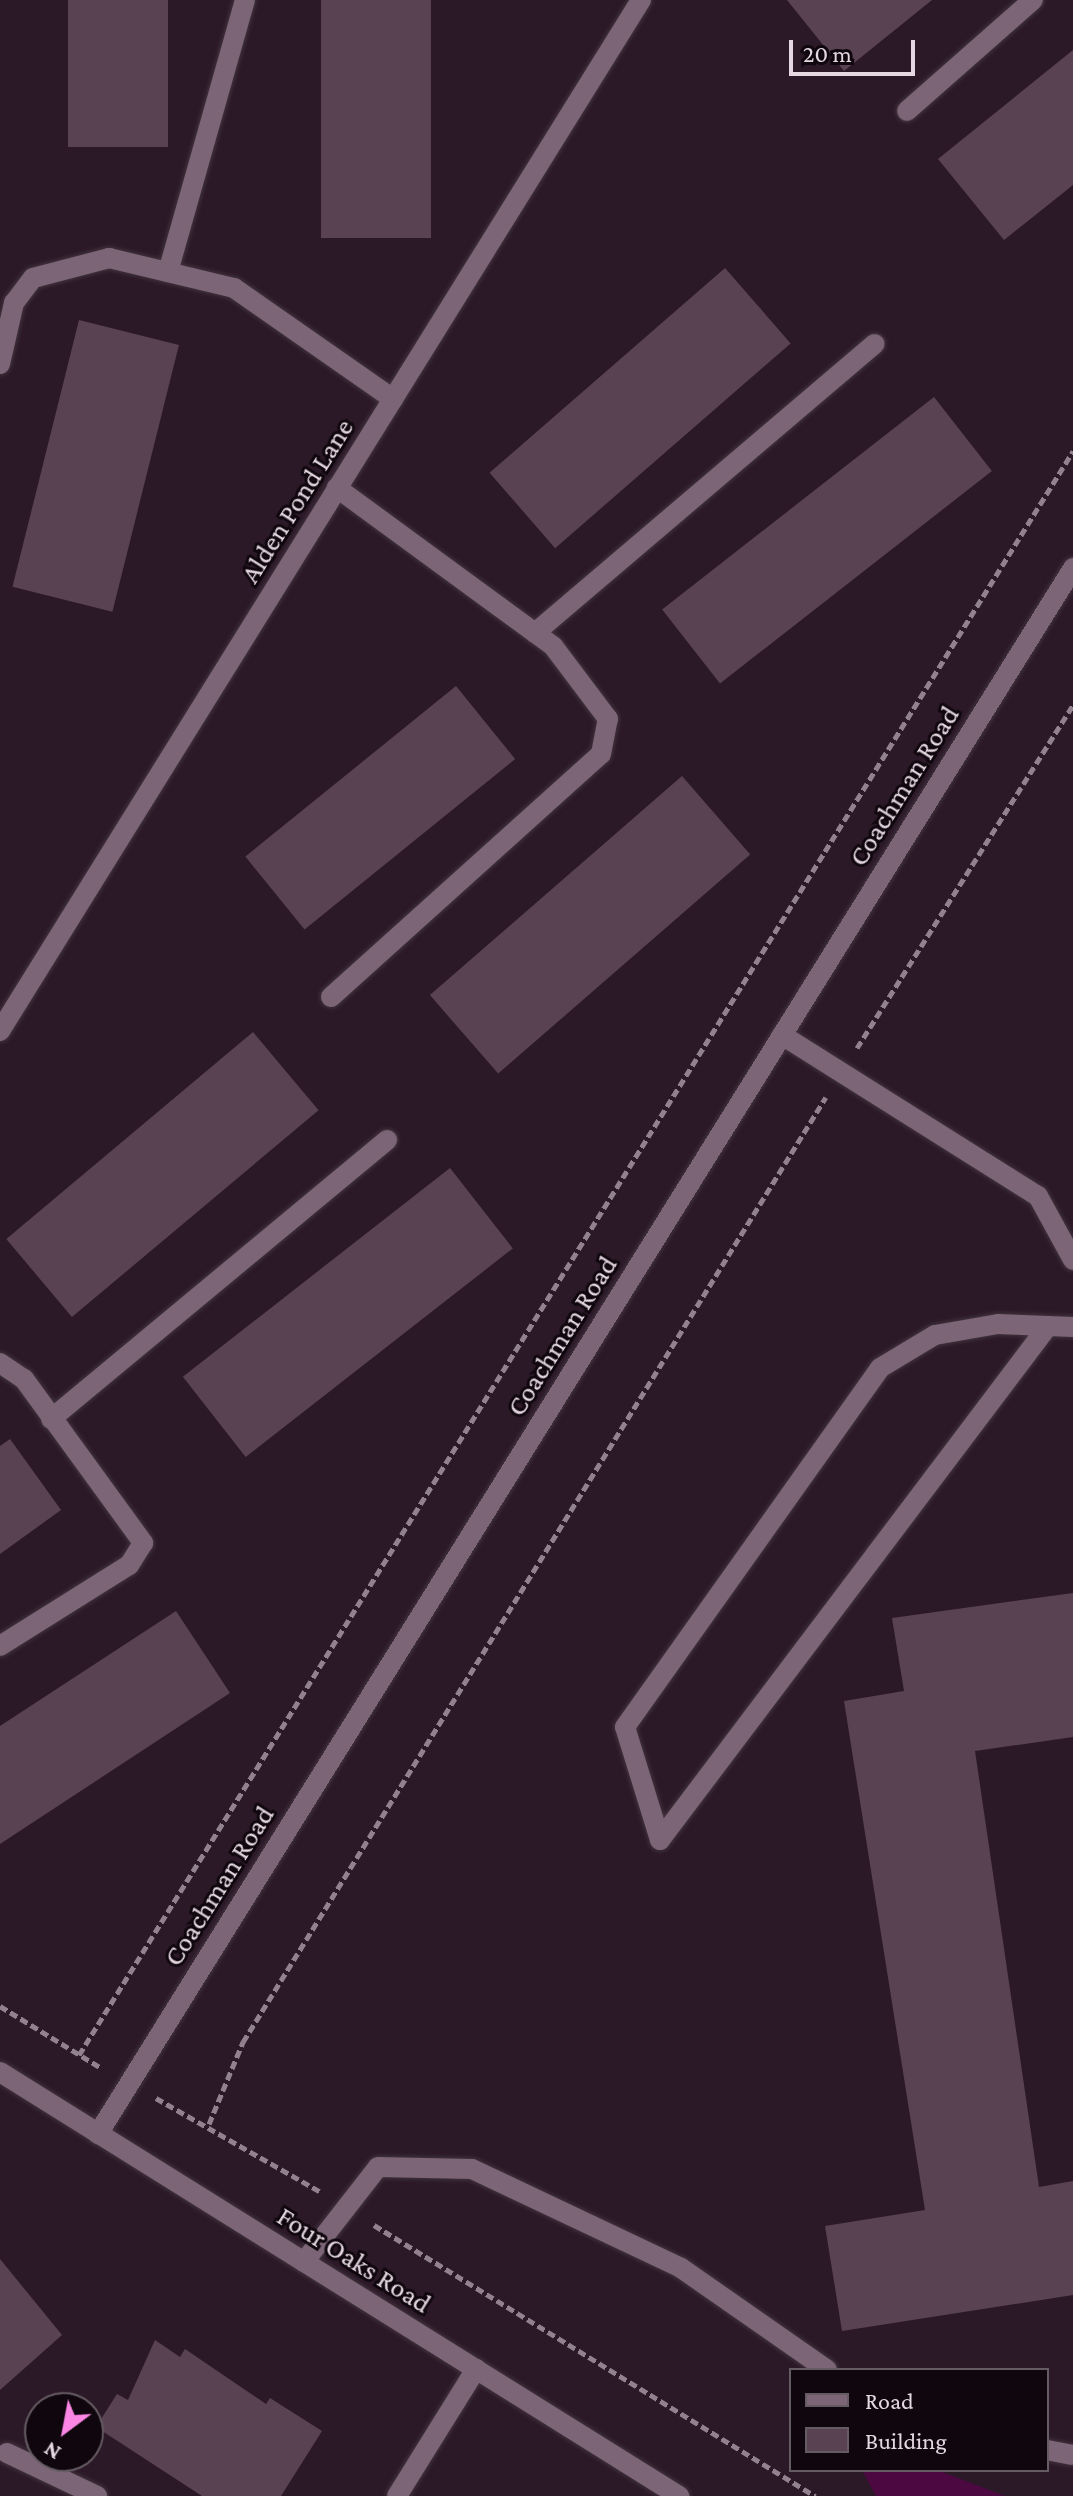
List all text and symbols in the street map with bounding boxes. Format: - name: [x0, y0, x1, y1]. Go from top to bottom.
- scale bar: [793, 24, 919, 74]
- text: 20 m: [803, 40, 852, 67]
- street label: Alden Pond Lane: [233, 413, 361, 589]
- street label: Coachman Road: [841, 700, 967, 872]
- street label: Coachman Road: [499, 1250, 625, 1422]
- street label: Coachman Road: [156, 1800, 282, 1972]
- street label: Four Oaks Road: [271, 2199, 437, 2321]
- legend: [789, 2368, 1049, 2472]
- text: Road: [865, 2387, 914, 2414]
- north arrow: [24, 2392, 104, 2472]
- text: Building: [865, 2427, 947, 2454]
- text: N: [39, 2437, 65, 2466]

